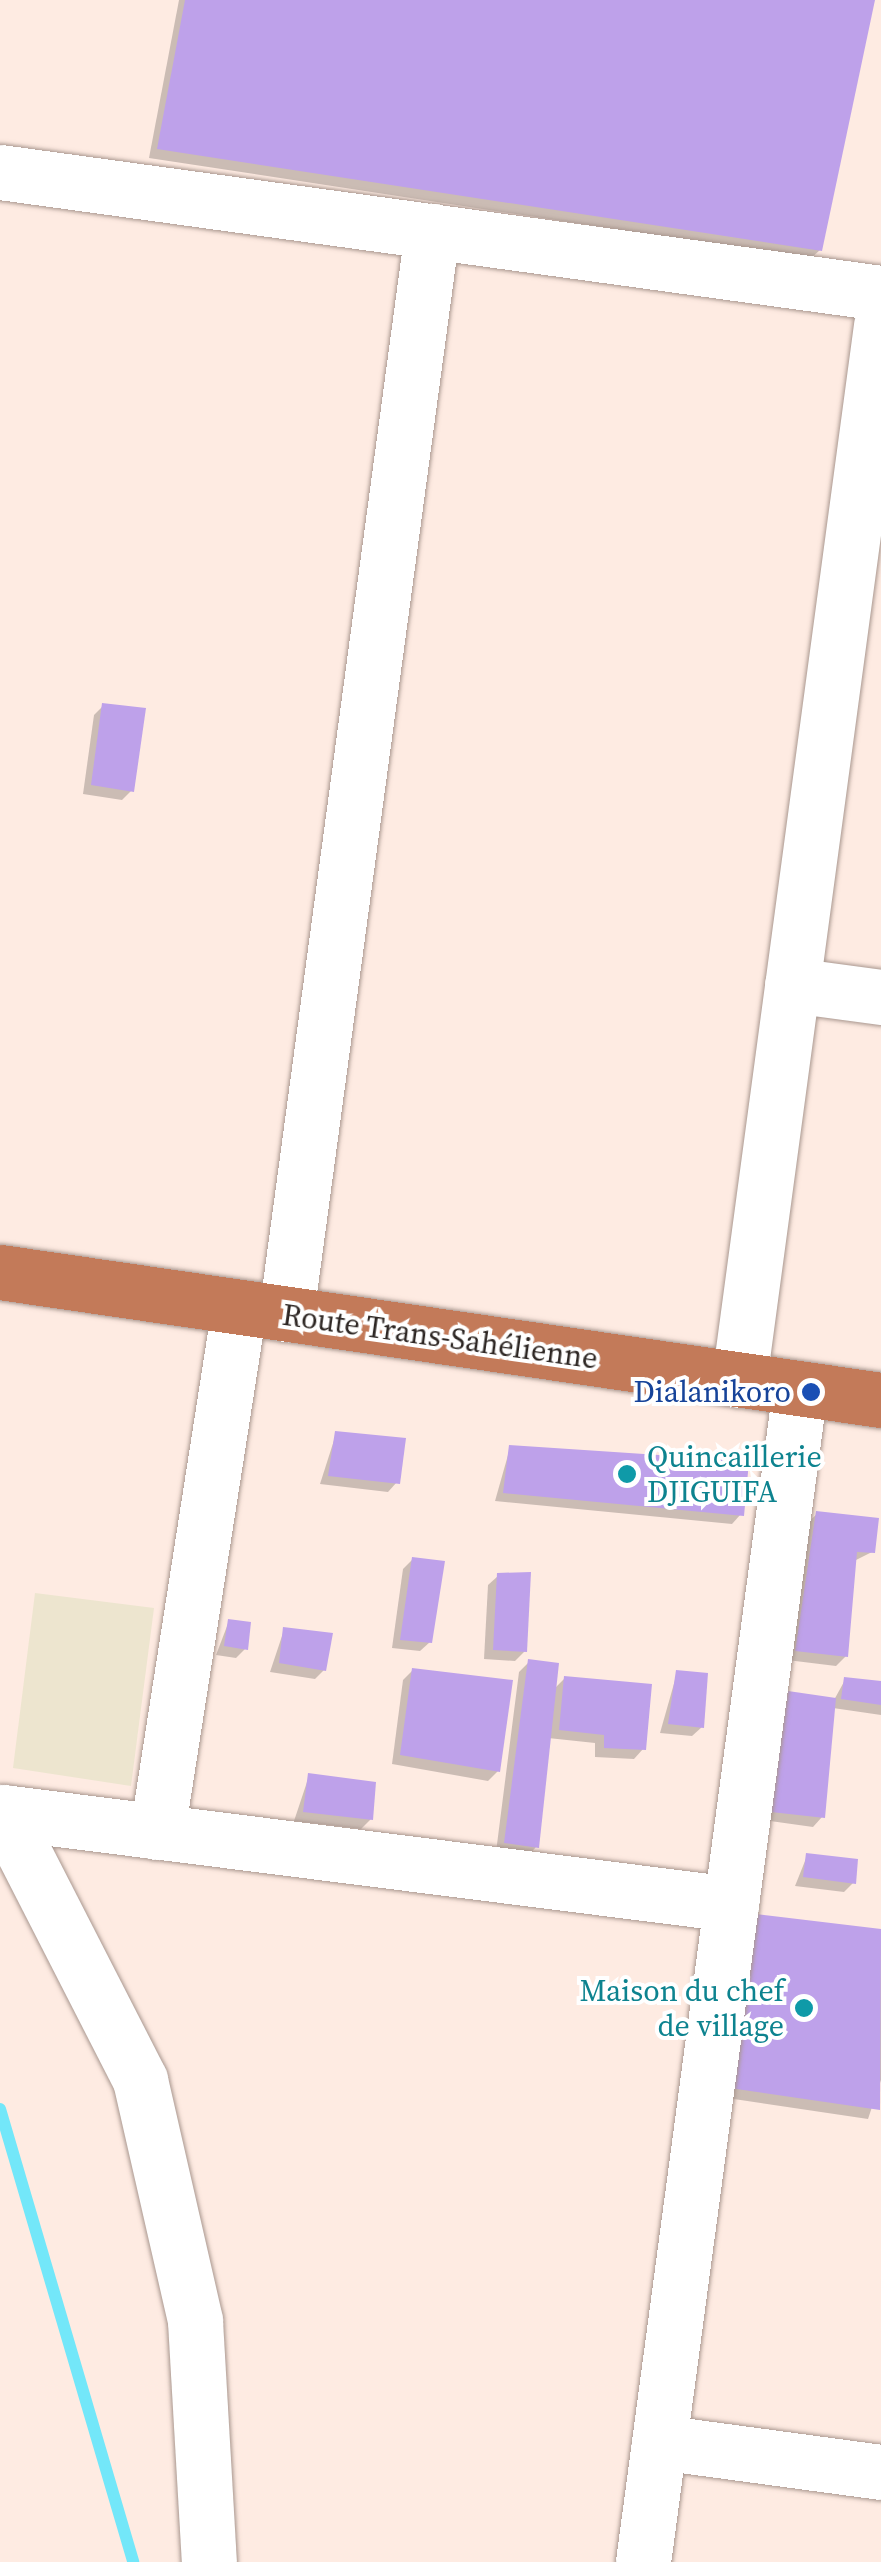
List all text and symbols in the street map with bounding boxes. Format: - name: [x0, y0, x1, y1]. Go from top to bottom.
- street label: Route Trans-Sahélienne: [280, 1297, 600, 1377]
- place label: Dialanikoro: [633, 1374, 791, 1410]
- marker: Dialanikoro: [800, 1381, 822, 1403]
- place label: Quincaillerie DJIGUIFA: [647, 1439, 822, 1510]
- marker: Quincaillerie DJIGUIFA: [616, 1463, 638, 1485]
- place label: Maison du chef de village: [580, 1973, 784, 2044]
- marker: Maison du chef de village: [793, 1997, 815, 2019]

